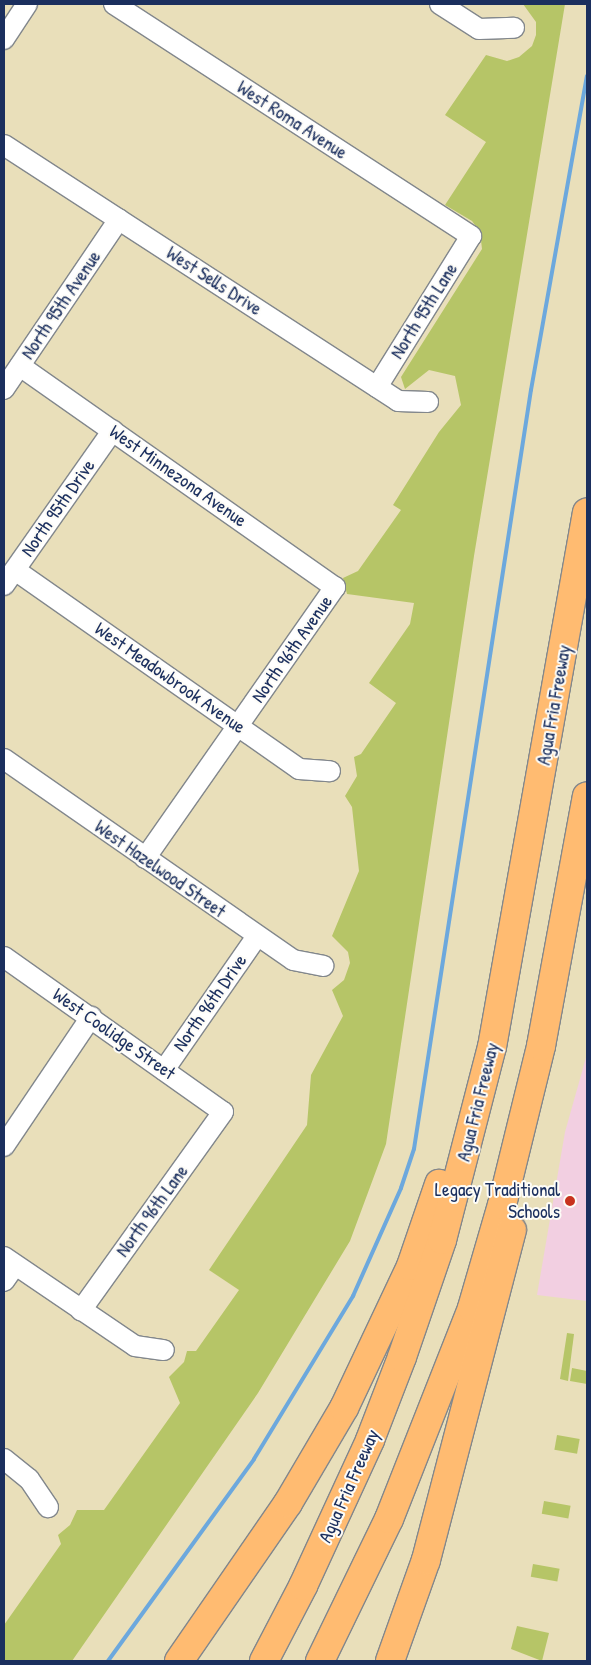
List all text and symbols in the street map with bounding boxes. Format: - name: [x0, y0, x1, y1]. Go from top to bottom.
- street label: West Roma Avenue: [233, 76, 351, 164]
- street label: West Sells Drive: [162, 242, 266, 320]
- street label: North 95th Avenue: [16, 246, 106, 364]
- street label: North 95th Lane: [386, 259, 462, 363]
- street label: West Minnezona Avenue: [105, 420, 251, 532]
- street label: North 95th Drive: [16, 455, 100, 561]
- street label: North 96th Avenue: [247, 591, 337, 707]
- street label: West Meadowbrook Avenue: [90, 617, 250, 739]
- street label: Agua Fria Freeway: [532, 643, 576, 767]
- street label: West Hazelwood Street: [90, 815, 230, 923]
- street label: North 96th Drive: [168, 950, 252, 1056]
- street label: West Coolidge Street: [48, 983, 180, 1085]
- street label: Agua Fria Freeway: [452, 1040, 504, 1164]
- street label: North 96th Lane: [111, 1161, 193, 1261]
- place label: Legacy Traditional Schools: [435, 1179, 560, 1223]
- marker: Legacy Traditional Schools: [564, 1195, 576, 1207]
- street label: Agua Fria Freeway: [314, 1426, 384, 1546]

